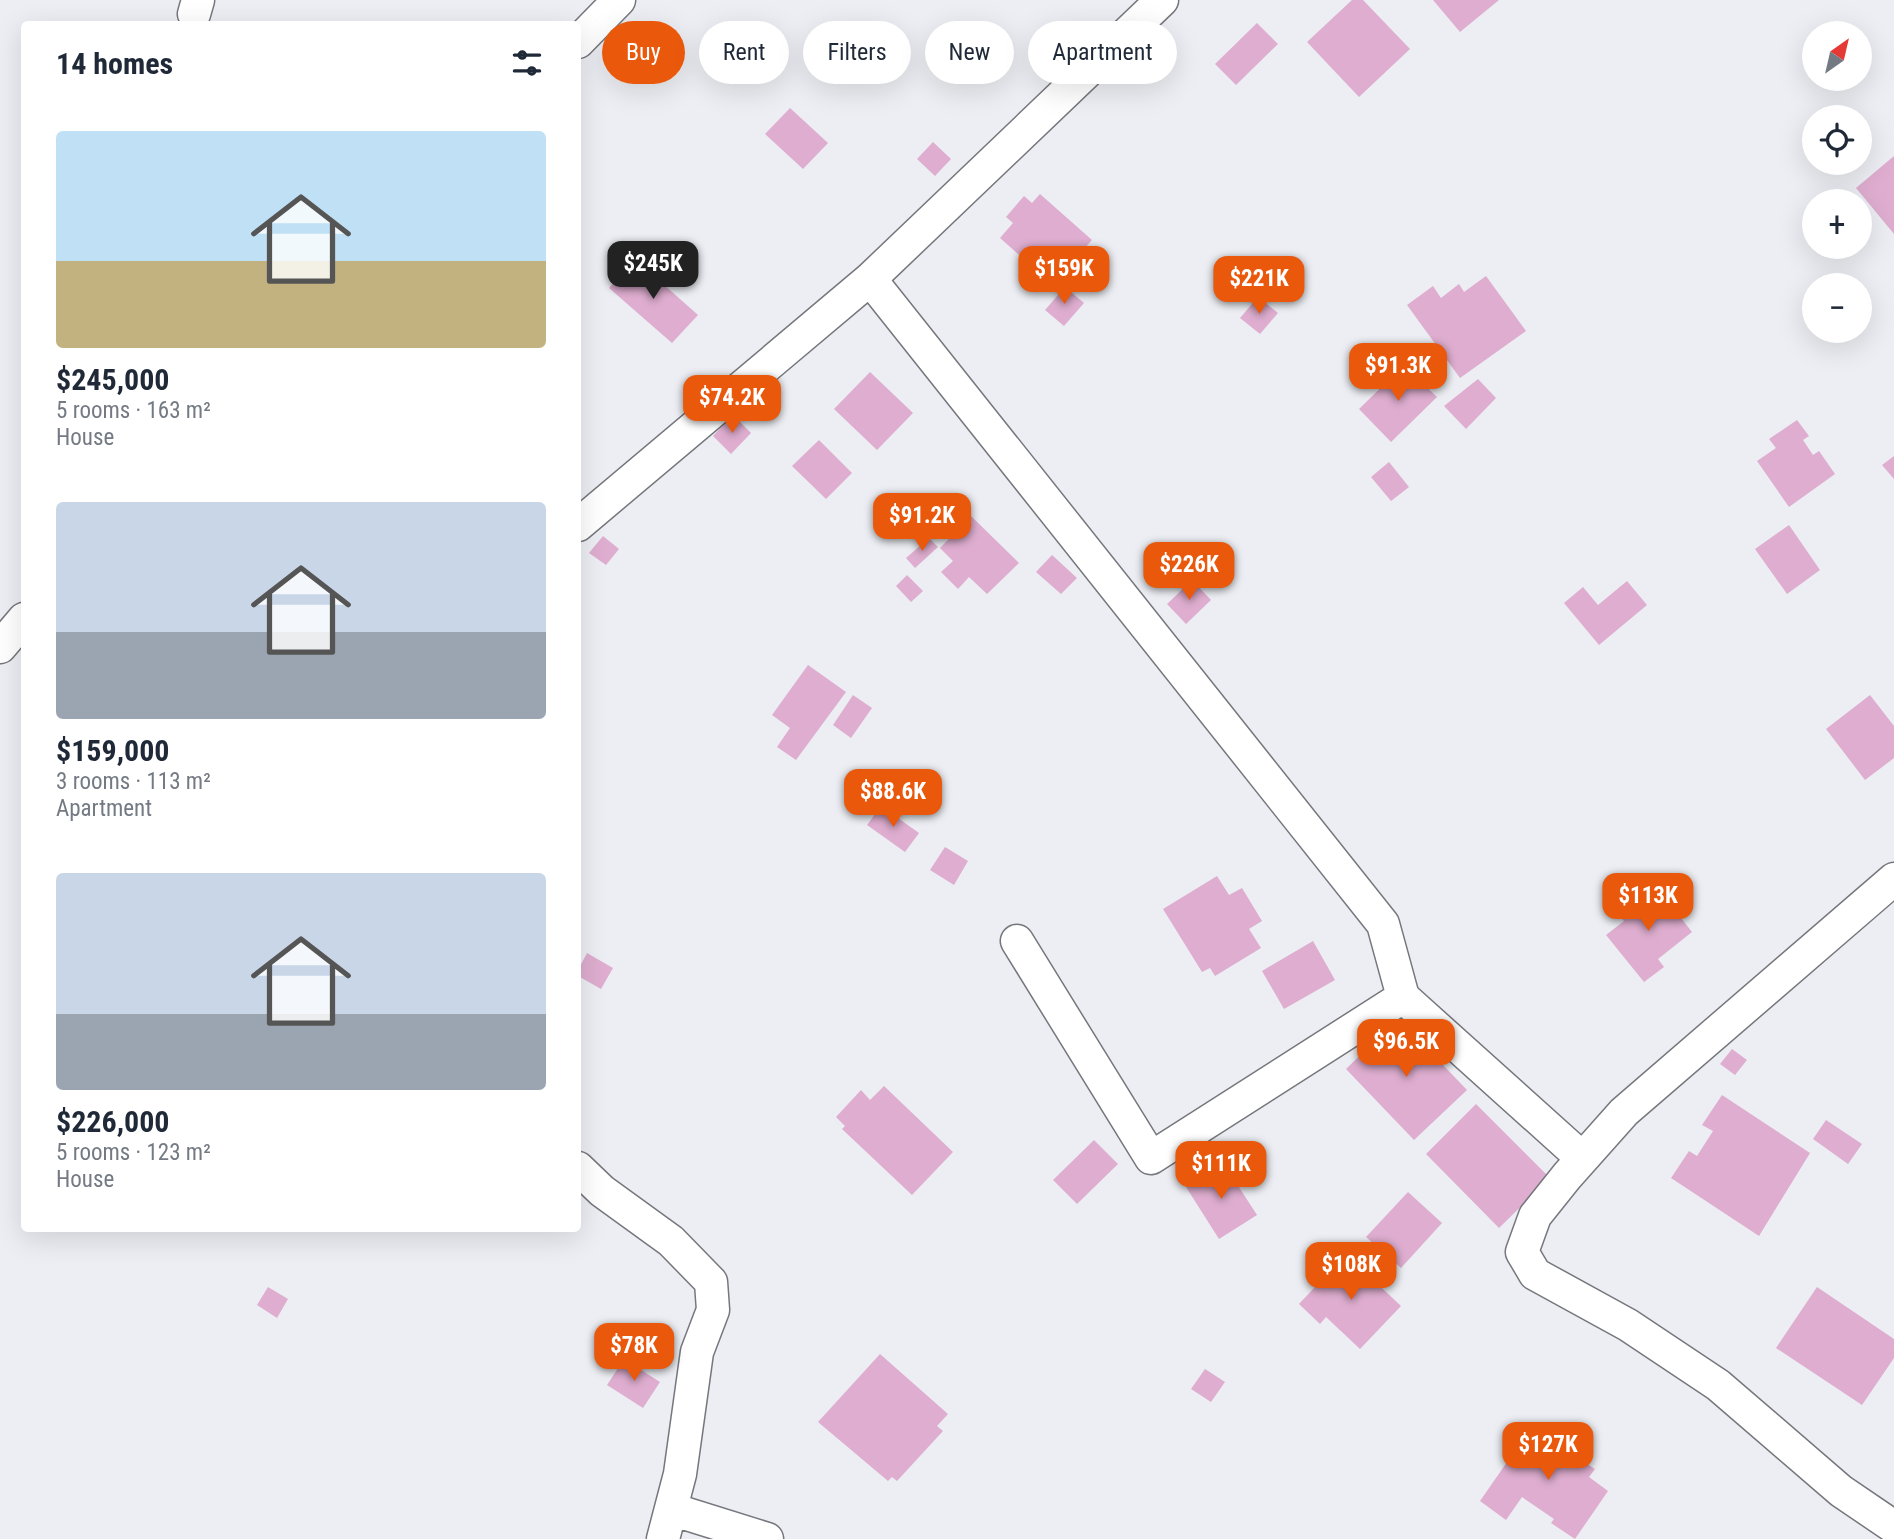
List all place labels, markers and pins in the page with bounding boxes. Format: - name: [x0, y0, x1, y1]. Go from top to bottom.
- pin: $245K: [604, 242, 702, 301]
- pin: $159K: [1015, 246, 1113, 306]
- pin: $221K: [1210, 256, 1308, 316]
- pin: $91.3K: [1341, 344, 1455, 403]
- pin: $74.2K: [675, 376, 789, 435]
- pin: $91.2K: [865, 494, 979, 553]
- pin: $226K: [1140, 542, 1238, 602]
- pin: $88.6K: [836, 770, 950, 829]
- pin: $113K: [1599, 874, 1697, 933]
- pin: $96.5K: [1349, 1020, 1463, 1079]
- pin: $111K: [1172, 1142, 1270, 1201]
- pin: $108K: [1302, 1242, 1400, 1302]
- pin: $78K: [593, 1324, 675, 1383]
- pin: $127K: [1499, 1422, 1597, 1482]

